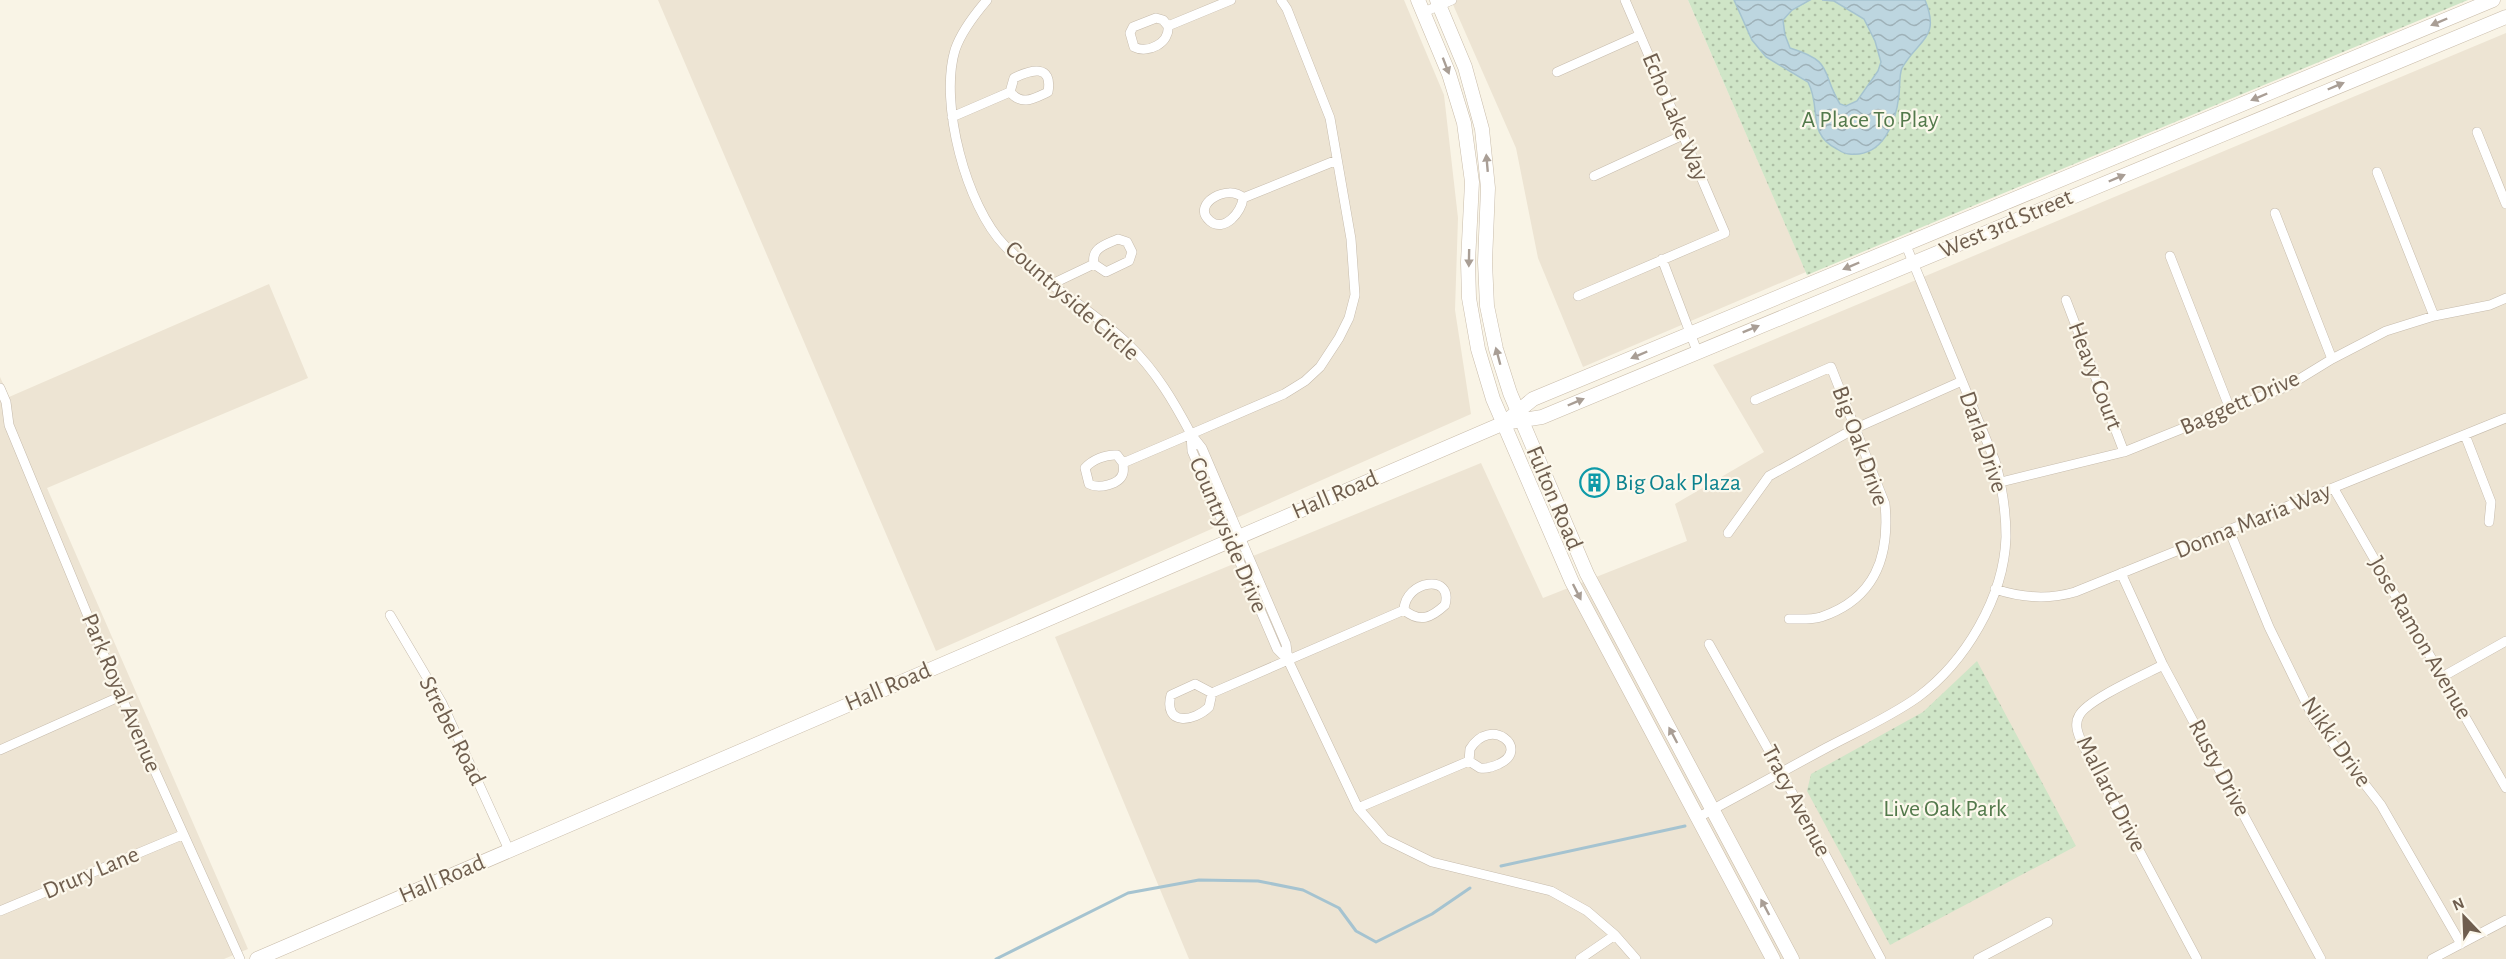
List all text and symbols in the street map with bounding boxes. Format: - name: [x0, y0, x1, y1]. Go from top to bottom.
- one-way arrow: [2430, 18, 2448, 27]
- street label: Echo Lake Way: [1637, 50, 1713, 184]
- one-way arrow: [1442, 57, 1451, 75]
- one-way arrow: [2327, 81, 2345, 91]
- one-way arrow: [2250, 92, 2268, 102]
- park label: A Place To Play: [1802, 108, 1938, 132]
- one-way arrow: [1482, 153, 1492, 172]
- one-way arrow: [2108, 173, 2126, 182]
- street label: West 3rd Street: [1936, 185, 2077, 263]
- street label: Countryside Circle: [1001, 237, 1143, 365]
- one-way arrow: [1464, 248, 1473, 267]
- one-way arrow: [1841, 261, 1859, 271]
- street label: Heavy Court: [2063, 319, 2127, 434]
- one-way arrow: [1743, 324, 1761, 334]
- one-way arrow: [1493, 347, 1502, 365]
- one-way arrow: [1630, 351, 1648, 360]
- street label: Baggett Drive: [2177, 366, 2303, 440]
- street label: Big Oak Drive: [1827, 383, 1893, 509]
- street label: Darla Drive: [1955, 388, 2011, 496]
- one-way arrow: [1568, 398, 1585, 407]
- street label: Fulton Road: [1521, 442, 1587, 554]
- street label: Countryside Drive: [1184, 454, 1272, 616]
- street label: Hall Road: [1289, 466, 1381, 524]
- building icon: Big Oak Plaza: [1578, 467, 1610, 499]
- place label: Big Oak Plaza: [1615, 471, 1741, 495]
- street label: Donna Maria Way: [2172, 479, 2334, 563]
- street label: Jose Ramon Avenue: [2364, 553, 2476, 723]
- one-way arrow: [1572, 584, 1582, 601]
- street label: Park Royal Avenue: [77, 610, 165, 776]
- street label: Hall Road: [842, 658, 934, 716]
- street label: Strebel Road: [414, 673, 490, 789]
- street label: Nikki Drive: [2296, 693, 2376, 791]
- street label: Rusty Drive: [2184, 716, 2254, 820]
- one-way arrow: [1668, 727, 1678, 744]
- street label: Mallard Drive: [2072, 732, 2150, 856]
- street label: Tracy Avenue: [1757, 741, 1835, 861]
- park label: Live Oak Park: [1883, 797, 2007, 821]
- street label: Drury Lane: [39, 842, 143, 904]
- street label: Hall Road: [396, 850, 488, 908]
- north arrow: [2434, 887, 2494, 947]
- text: N: [2450, 895, 2467, 914]
- one-way arrow: [1760, 899, 1769, 916]

